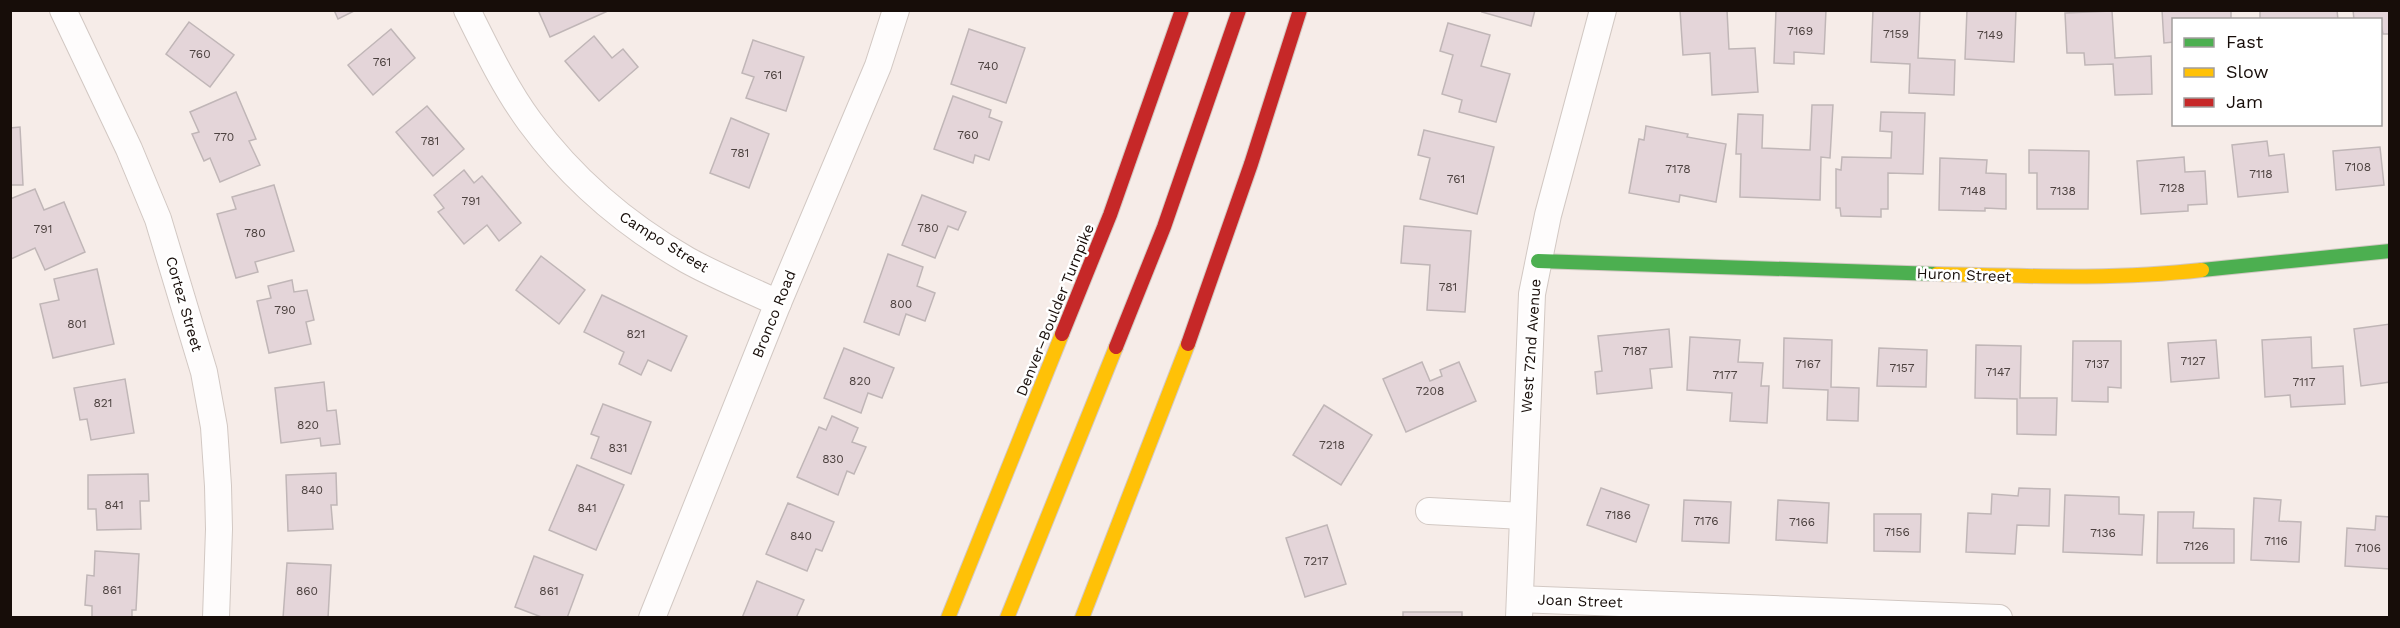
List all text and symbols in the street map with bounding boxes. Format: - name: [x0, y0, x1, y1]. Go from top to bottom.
- legend: [2172, 18, 2382, 126]
- house number: 7169: [1787, 24, 1813, 38]
- house number: 7159: [1883, 27, 1909, 41]
- house number: 7149: [1977, 28, 2003, 42]
- text: Fast: [2226, 31, 2264, 52]
- house number: 760: [189, 47, 211, 61]
- house number: 761: [373, 55, 391, 69]
- house number: 740: [978, 59, 998, 73]
- text: Slow: [2226, 61, 2269, 82]
- house number: 761: [764, 68, 782, 82]
- text: Jam: [2226, 91, 2263, 112]
- house number: 760: [957, 128, 979, 142]
- house number: 770: [214, 130, 234, 144]
- house number: 781: [421, 134, 439, 148]
- house number: 781: [731, 146, 749, 160]
- house number: 7108: [2345, 160, 2371, 174]
- house number: 7178: [1665, 162, 1691, 176]
- house number: 7118: [2249, 167, 2273, 181]
- house number: 761: [1447, 172, 1465, 186]
- house number: 7128: [2159, 181, 2185, 195]
- house number: 7148: [1960, 184, 1986, 198]
- house number: 7138: [2050, 184, 2076, 198]
- house number: 791: [462, 194, 480, 208]
- street label: Campo Street: [616, 207, 713, 277]
- house number: 780: [917, 221, 939, 235]
- street label: Denver–Boulder Turnpike: [1012, 221, 1098, 399]
- house number: 791: [34, 222, 52, 236]
- house number: 780: [244, 226, 266, 240]
- street label: Cortez Street: [162, 254, 206, 354]
- street label: Huron Street: [1916, 264, 2012, 286]
- street label: Bronco Road: [748, 267, 800, 361]
- street label: West 72nd Avenue: [1517, 278, 1545, 414]
- house number: 781: [1439, 280, 1457, 294]
- house number: 800: [890, 297, 912, 311]
- house number: 790: [274, 303, 296, 317]
- house number: 801: [67, 317, 87, 331]
- house number: 821: [626, 327, 646, 341]
- house number: 7187: [1622, 344, 1648, 358]
- house number: 7127: [2181, 354, 2206, 368]
- house number: 7167: [1795, 357, 1821, 371]
- house number: 7137: [2085, 357, 2110, 371]
- house number: 7157: [1889, 361, 1915, 375]
- house number: 7147: [1986, 365, 2011, 379]
- house number: 7177: [1713, 368, 1738, 382]
- house number: 820: [849, 374, 871, 388]
- house number: 7117: [2293, 375, 2316, 389]
- house number: 7208: [1416, 384, 1444, 398]
- house number: 821: [93, 396, 113, 410]
- house number: 820: [297, 418, 319, 432]
- house number: 7218: [1319, 438, 1345, 452]
- house number: 831: [609, 441, 627, 455]
- house number: 830: [822, 452, 844, 466]
- house number: 840: [301, 483, 323, 497]
- house number: 841: [104, 498, 124, 512]
- house number: 841: [577, 501, 597, 515]
- house number: 7186: [1605, 508, 1631, 522]
- house number: 7176: [1693, 514, 1719, 528]
- house number: 7166: [1789, 515, 1815, 529]
- house number: 7156: [1884, 525, 1910, 539]
- house number: 7136: [2090, 526, 2116, 540]
- house number: 840: [790, 529, 812, 543]
- house number: 7116: [2264, 534, 2288, 548]
- house number: 7126: [2183, 539, 2209, 553]
- house number: 7106: [2355, 541, 2381, 555]
- house number: 7217: [1303, 554, 1329, 568]
- house number: 861: [102, 583, 122, 597]
- house number: 860: [296, 584, 318, 598]
- house number: 861: [539, 584, 559, 598]
- street label: Joan Street: [1537, 591, 1624, 612]

